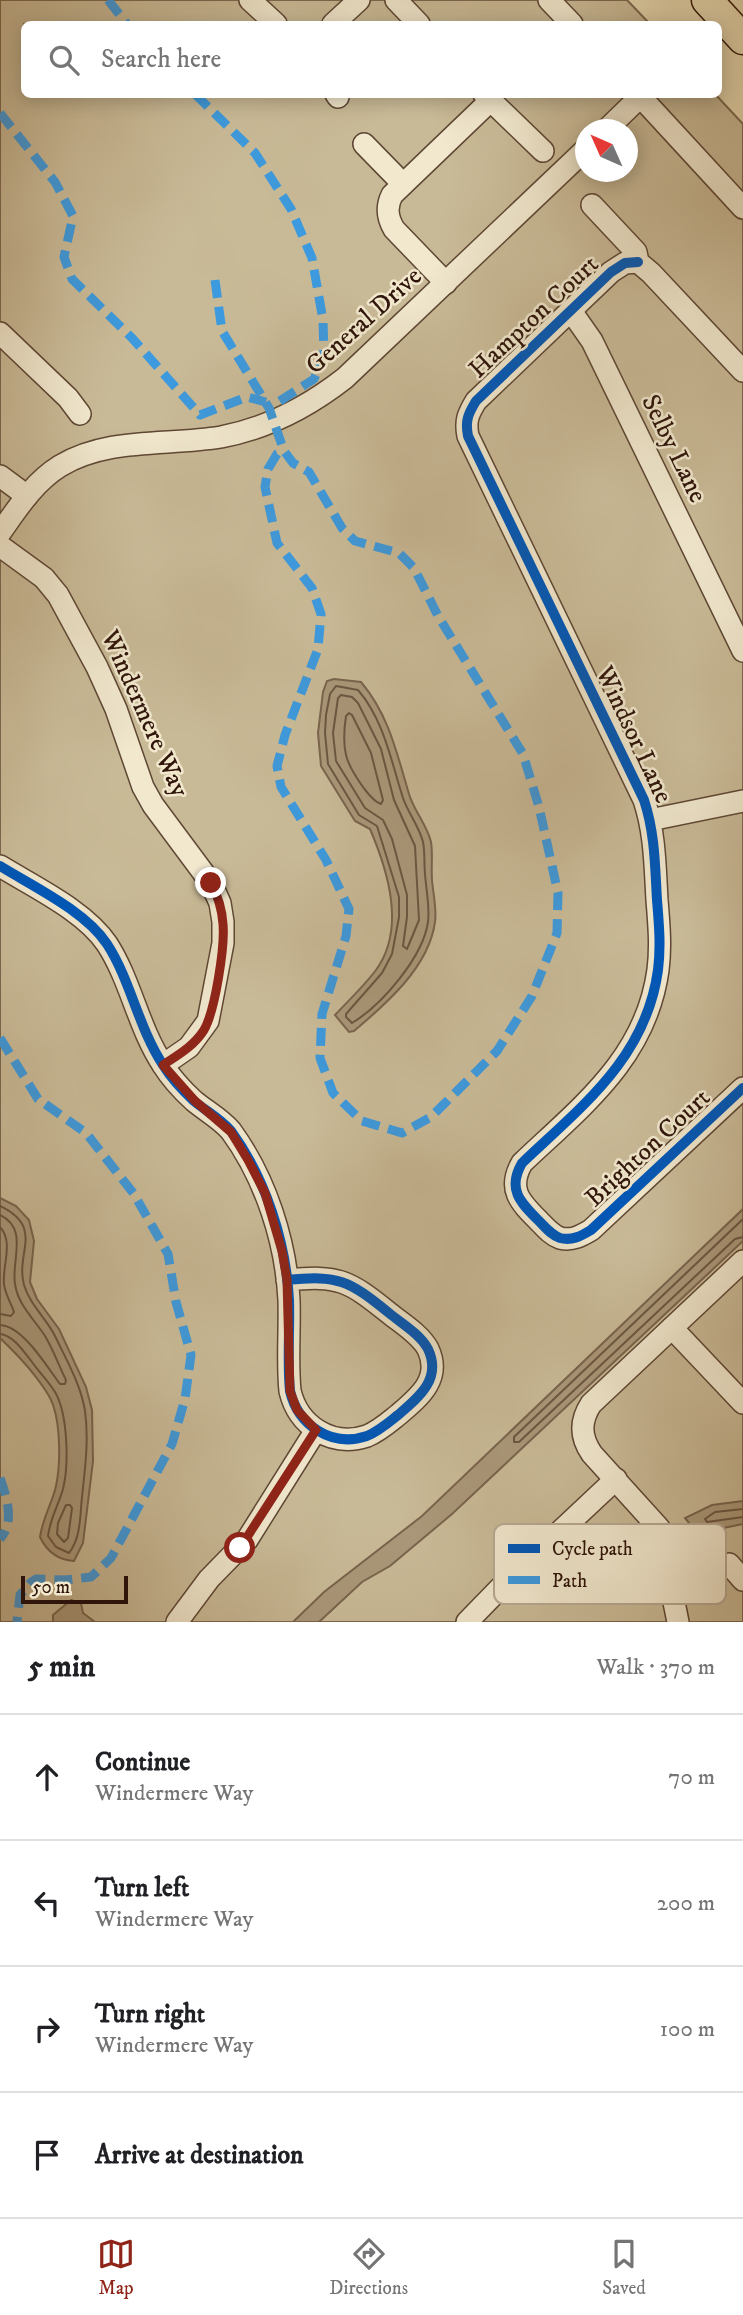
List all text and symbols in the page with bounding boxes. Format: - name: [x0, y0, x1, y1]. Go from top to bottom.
- search box: [21, 21, 722, 98]
- icon: search: [45, 41, 83, 79]
- text: Search here: [101, 43, 221, 76]
- north arrow: [575, 119, 638, 182]
- street label: Hampton Court: [462, 248, 606, 386]
- street label: General Drive: [299, 260, 429, 382]
- street label: Selby Lane: [633, 389, 714, 508]
- street label: Windermere Way: [93, 624, 196, 803]
- street label: Windsor Lane: [587, 660, 680, 808]
- route end: [195, 867, 226, 898]
- street label: Brighton Court: [578, 1082, 718, 1215]
- legend: [494, 1524, 726, 1604]
- route start: [224, 1532, 255, 1563]
- text: Cycle path: [552, 1538, 633, 1561]
- text: Path: [552, 1570, 587, 1593]
- scale bar: [21, 1573, 128, 1605]
- text: 50 m: [32, 1576, 70, 1599]
- text: 5 min: [28, 1649, 95, 1686]
- text: Walk · 370 m: [597, 1653, 715, 1682]
- text: Continue: [95, 1746, 190, 1779]
- icon: ahead: [28, 1758, 66, 1796]
- text: 70 m: [668, 1763, 715, 1792]
- text: Windermere Way: [95, 1779, 253, 1808]
- text: Turn left: [95, 1872, 189, 1905]
- icon: left: [28, 1884, 66, 1922]
- text: 200 m: [657, 1889, 715, 1918]
- text: Windermere Way: [95, 1905, 253, 1934]
- text: Turn right: [95, 1998, 205, 2031]
- icon: right: [28, 2010, 66, 2048]
- text: 100 m: [660, 2015, 715, 2044]
- text: Windermere Way: [95, 2031, 253, 2060]
- icon: arrive: [28, 2136, 66, 2174]
- text: Arrive at destination: [95, 2139, 304, 2172]
- tab: Map: [97, 2235, 135, 2300]
- tab: Directions: [329, 2235, 408, 2300]
- tab: Saved: [602, 2235, 646, 2300]

